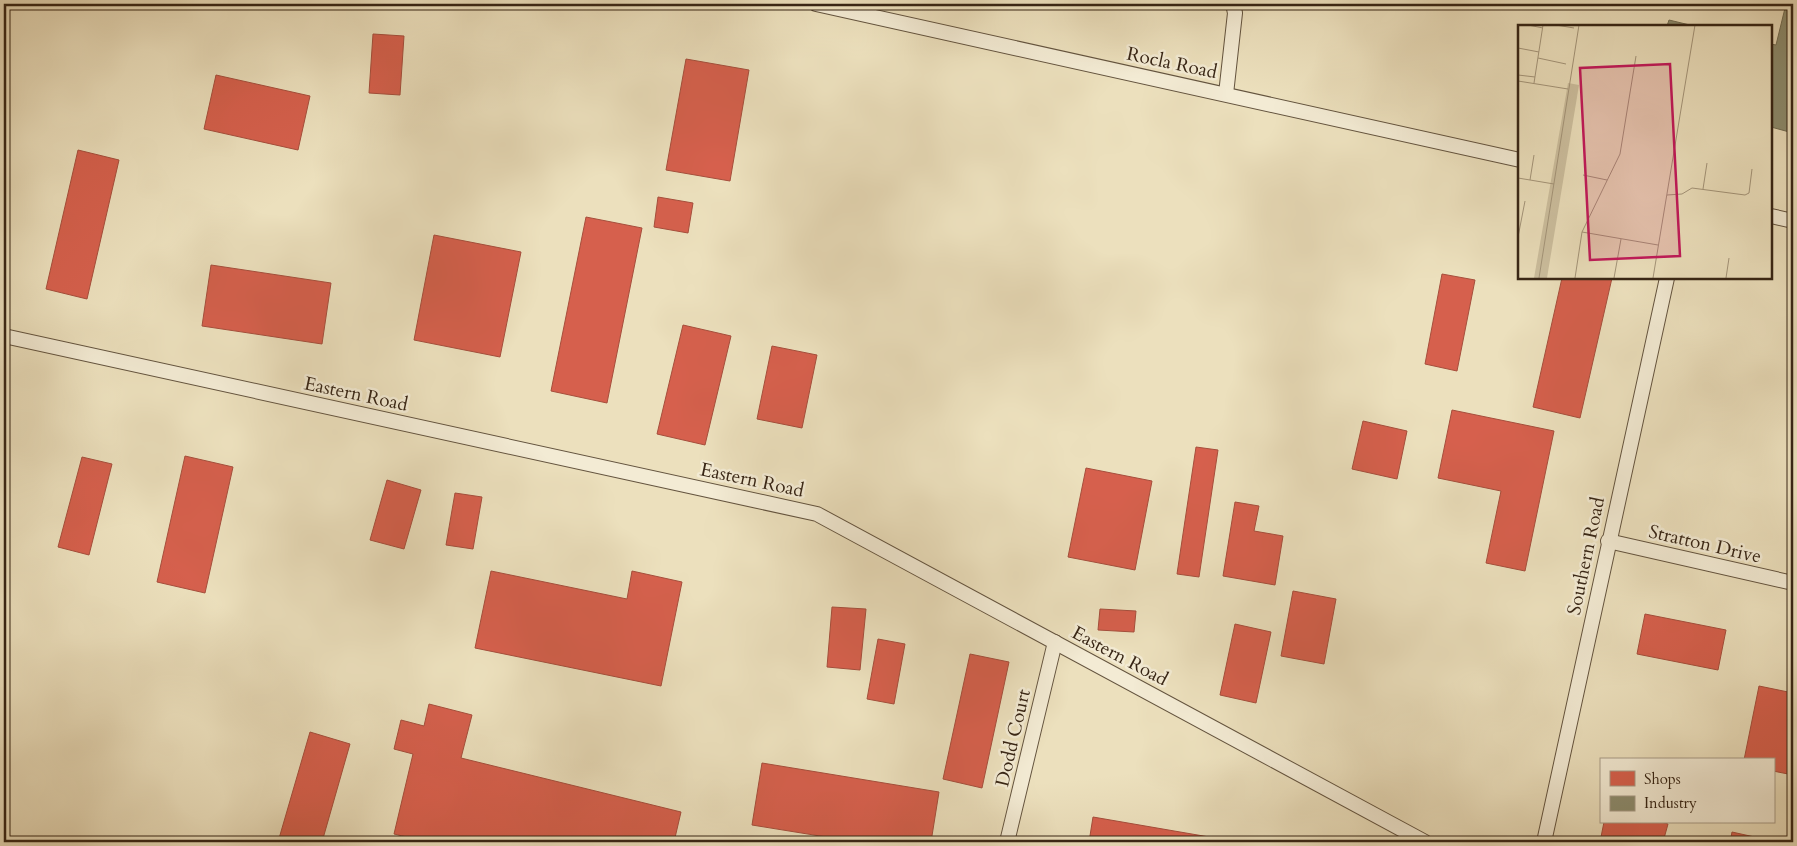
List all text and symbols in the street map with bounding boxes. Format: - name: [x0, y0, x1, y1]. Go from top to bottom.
- inset map: [1518, 25, 1772, 279]
- street label: Rocla Road: [1124, 41, 1220, 85]
- street label: Eastern Road: [302, 370, 410, 418]
- street label: Eastern Road: [698, 456, 806, 504]
- street label: Southern Road: [1561, 495, 1611, 617]
- street label: Stratton Drive: [1646, 518, 1764, 570]
- street label: Eastern Road: [1067, 620, 1173, 692]
- street label: Dodd Court: [989, 687, 1037, 789]
- legend: [1600, 758, 1774, 824]
- text: Shops: [1644, 769, 1681, 789]
- text: Industry: [1644, 793, 1697, 813]

